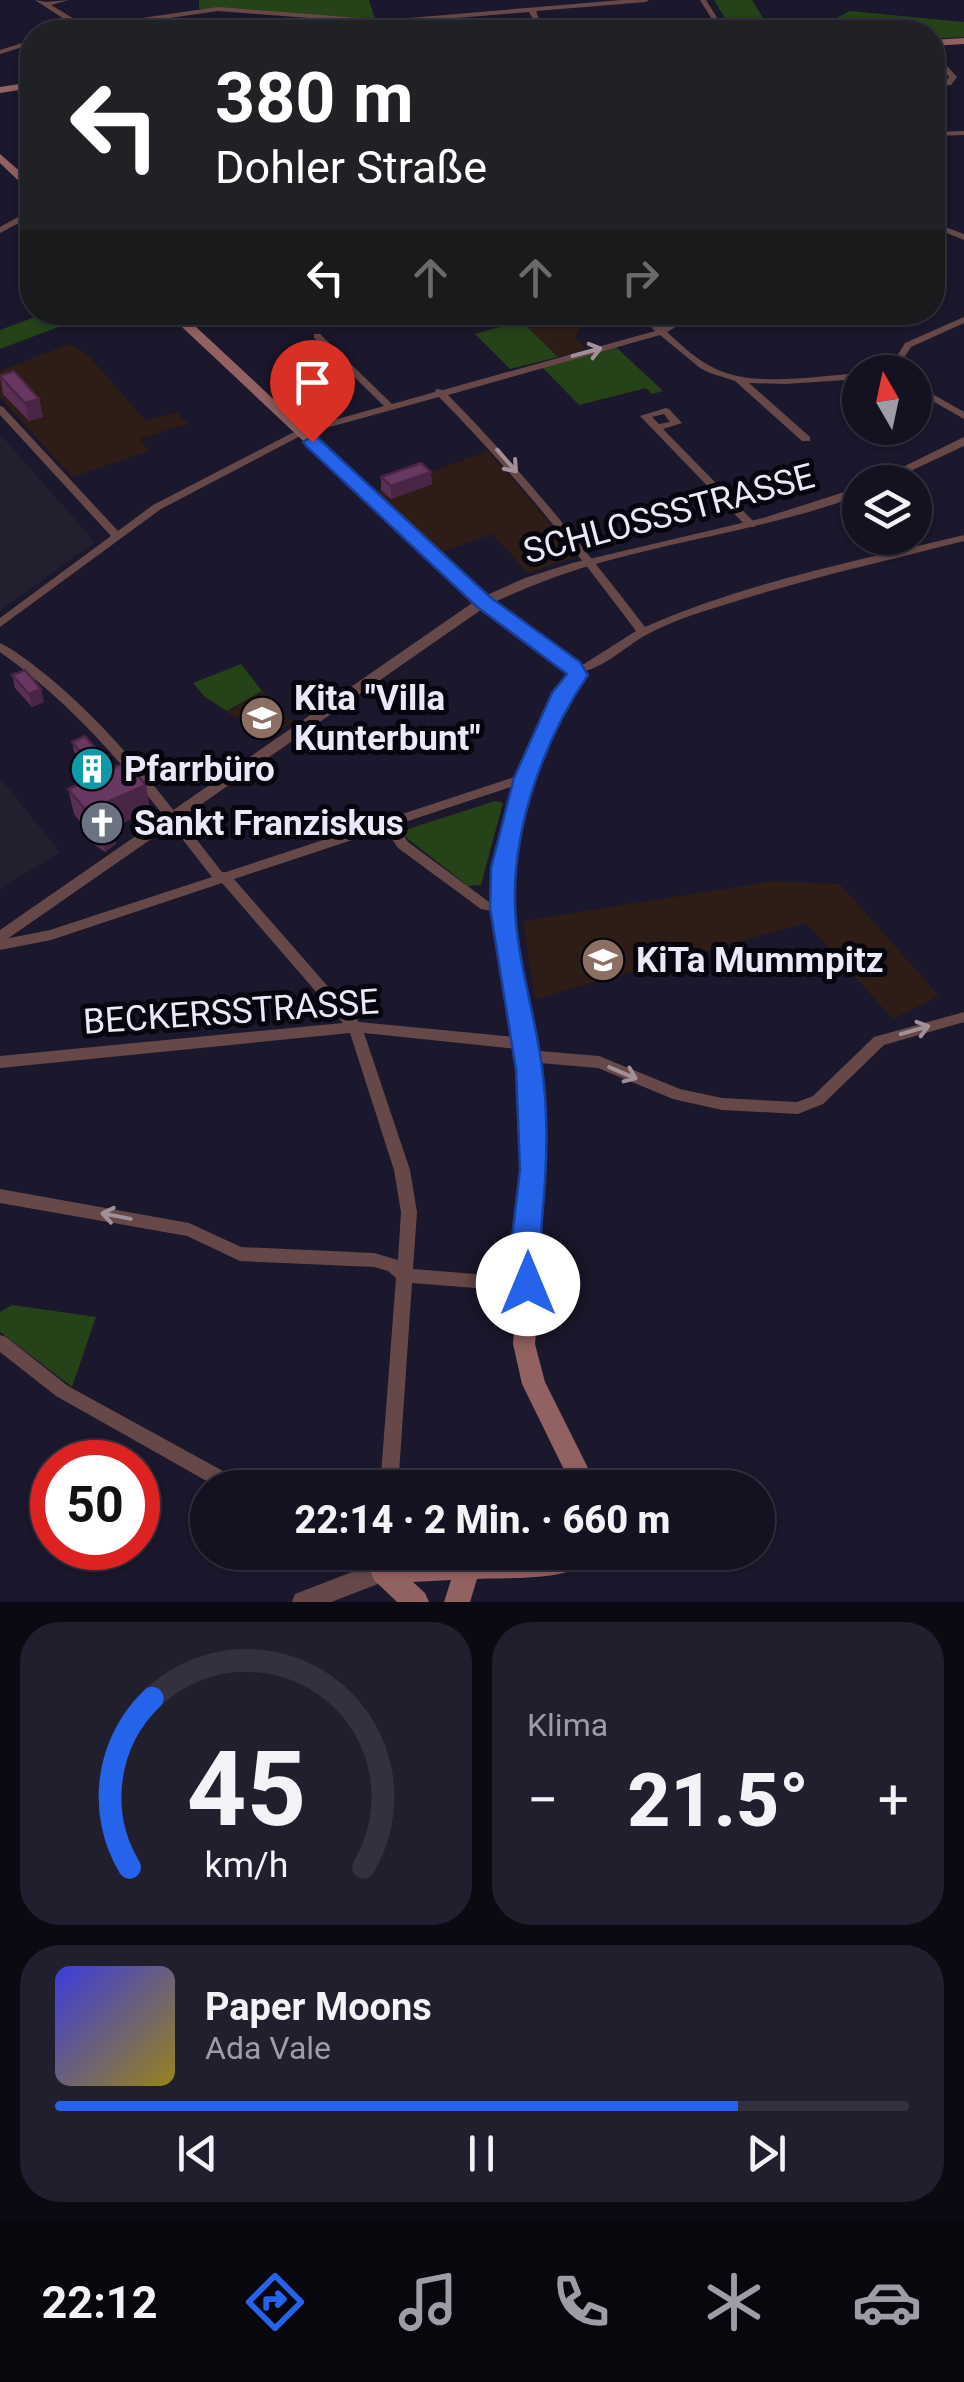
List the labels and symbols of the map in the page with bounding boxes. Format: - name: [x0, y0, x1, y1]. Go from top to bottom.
- pin: [270, 340, 355, 443]
- one-way arrow: [571, 341, 602, 360]
- north arrow: [842, 355, 932, 445]
- one-way arrow: [495, 448, 518, 473]
- street label: SCHLOSSSTRASSE: [519, 455, 819, 573]
- place label: Kita "Villa Kunterbunt": [294, 678, 481, 759]
- school or university icon: Kita "Villa Kunterbunt": [239, 695, 285, 741]
- building icon: Pfarrbüro: [69, 746, 115, 792]
- place label: Pfarrbüro: [124, 749, 275, 790]
- church icon: Sankt Franziskus: [79, 800, 125, 846]
- place label: Sankt Franziskus: [134, 803, 404, 844]
- school or university icon: KiTa Mummpitz: [580, 937, 626, 983]
- place label: KiTa Mummpitz: [636, 940, 884, 981]
- street label: BECKERSSTRASSE: [82, 981, 380, 1043]
- one-way arrow: [899, 1019, 930, 1038]
- one-way arrow: [607, 1065, 638, 1083]
- one-way arrow: [101, 1205, 133, 1224]
- position arrow: [476, 1232, 580, 1336]
- speed limit sign: 50: [30, 1440, 160, 1570]

